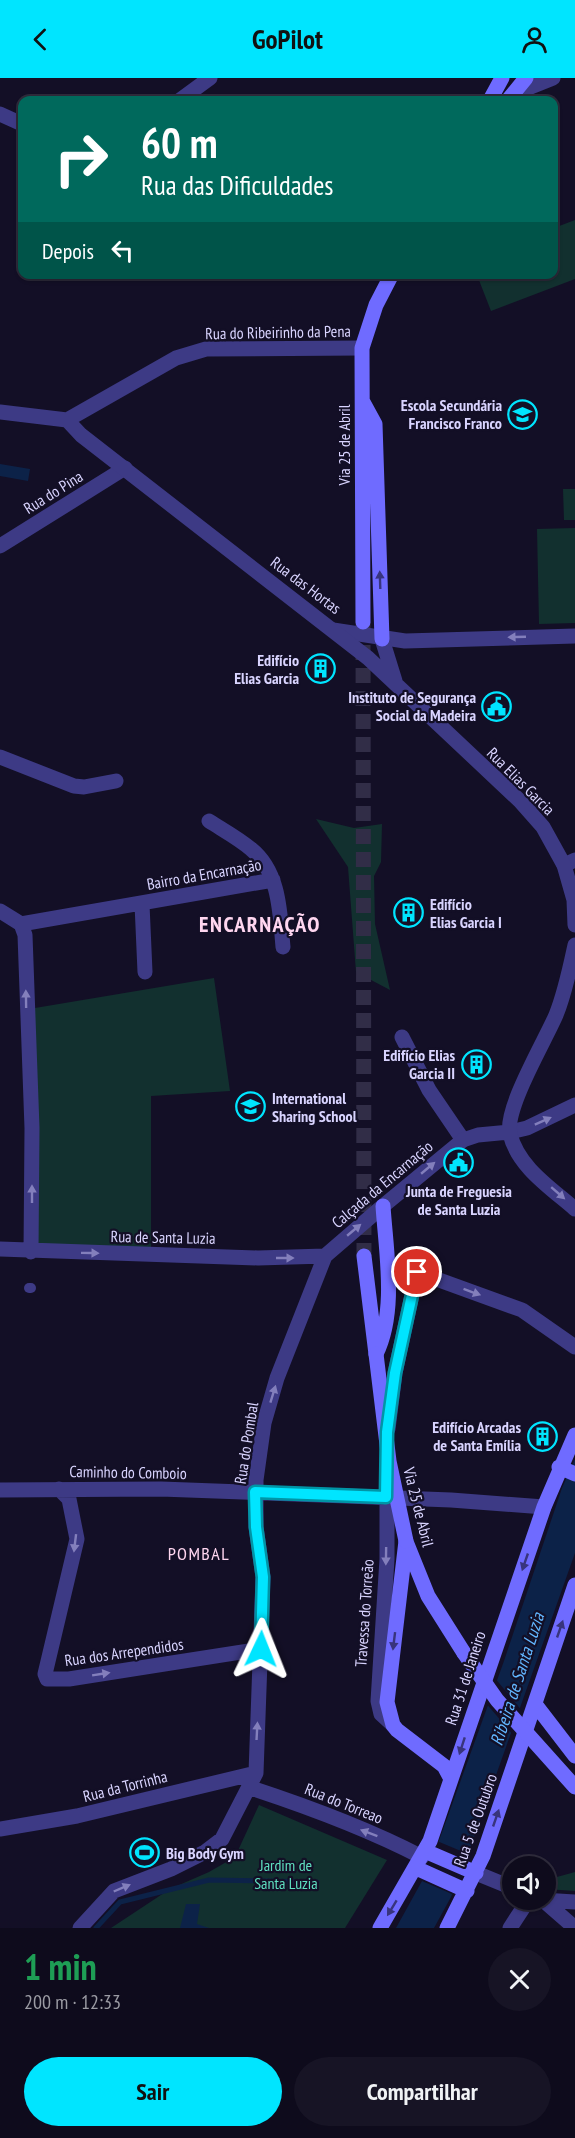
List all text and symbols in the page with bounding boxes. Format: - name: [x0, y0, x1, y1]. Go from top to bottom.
- text: GoPilot: [252, 22, 323, 56]
- icon: back: [24, 23, 57, 56]
- icon: person: [518, 23, 551, 56]
- text: 60 m: [141, 115, 218, 170]
- icon: right: [42, 120, 120, 198]
- text: Rua das Dificuldades: [141, 168, 333, 202]
- icon: left: [106, 234, 139, 267]
- text: Depois: [42, 237, 94, 265]
- street label: Rua do Ribeirinho da Pena: [205, 321, 351, 343]
- place label: Escola Secundária Francisco Franco: [401, 395, 502, 433]
- school or university icon: Escola Secundária Francisco Franco: [507, 398, 539, 430]
- street label: Via 25 de Abril: [334, 404, 354, 487]
- street label: Rua do Pina: [20, 466, 86, 518]
- street label: Rua das Hortas: [267, 552, 345, 618]
- one-way arrow: [376, 571, 385, 590]
- one-way arrow: [507, 633, 526, 642]
- place label: Edifício Elias Garcia: [234, 650, 299, 688]
- building icon: Edifício Elias Garcia: [304, 653, 336, 685]
- place label: Instituto de Segurança Social da Madeira: [348, 687, 476, 725]
- public building icon: Instituto de Segurança Social da Madeira: [481, 690, 513, 722]
- street label: Rua Elias Garcia: [483, 743, 559, 819]
- street label: Bairro da Encarnação: [145, 854, 263, 894]
- place label: Edifício Elias Garcia I: [430, 894, 502, 932]
- building icon: Edifício Elias Garcia I: [393, 897, 425, 929]
- district label: ENCARNAÇÃO: [199, 910, 321, 938]
- one-way arrow: [22, 989, 31, 1008]
- place label: Edifício Elias Garcia II: [383, 1045, 455, 1083]
- building icon: Edifício Elias Garcia II: [460, 1048, 492, 1080]
- place label: International Sharing School: [272, 1088, 357, 1126]
- school or university icon: International Sharing School: [235, 1091, 267, 1123]
- one-way arrow: [534, 1115, 552, 1125]
- street label: Calçada da Encarnação: [327, 1136, 437, 1232]
- public building icon: Junta de Freguesia de Santa Luzia: [443, 1147, 475, 1179]
- one-way arrow: [420, 1162, 436, 1175]
- place label: Junta de Freguesia de Santa Luzia: [405, 1181, 512, 1219]
- one-way arrow: [27, 1184, 37, 1203]
- one-way arrow: [550, 1187, 566, 1200]
- one-way arrow: [346, 1224, 361, 1237]
- street label: Rua de Santa Luzia: [110, 1226, 216, 1248]
- pin: [391, 1246, 442, 1297]
- one-way arrow: [80, 1249, 99, 1258]
- one-way arrow: [275, 1253, 294, 1263]
- icon: arrive: [400, 1255, 433, 1288]
- one-way arrow: [463, 1287, 481, 1297]
- one-way arrow: [268, 1385, 278, 1403]
- street label: Rua do Pombal: [230, 1400, 262, 1485]
- place label: Edifício Arcadas de Santa Emília: [432, 1417, 521, 1455]
- building icon: Edifício Arcadas de Santa Emília: [526, 1420, 558, 1452]
- street label: Caminho do Comboio: [69, 1461, 187, 1483]
- street label: Via 25 de Abril: [399, 1464, 439, 1549]
- one-way arrow: [70, 1533, 80, 1552]
- district label: POMBAL: [168, 1542, 230, 1565]
- one-way arrow: [382, 1546, 391, 1565]
- one-way arrow: [519, 1553, 529, 1571]
- street label: Travessa do Torreão: [350, 1558, 378, 1668]
- water label: Ribeira de Santa Luzia: [485, 1609, 550, 1748]
- position arrow: [229, 1617, 293, 1681]
- one-way arrow: [555, 1620, 565, 1638]
- street label: Rua 31 de Janeiro: [440, 1628, 490, 1728]
- one-way arrow: [389, 1632, 398, 1651]
- street label: Rua dos Arrependidos: [63, 1634, 185, 1670]
- one-way arrow: [91, 1669, 110, 1678]
- one-way arrow: [253, 1721, 262, 1740]
- one-way arrow: [457, 1737, 466, 1755]
- street label: Rua da Torrinha: [81, 1766, 169, 1806]
- street label: Rua 5 de Outubro: [449, 1771, 501, 1869]
- street label: Rua do Torreao: [302, 1778, 386, 1828]
- one-way arrow: [492, 1809, 502, 1827]
- one-way arrow: [360, 1828, 378, 1838]
- sports icon: Big Body Gym: [129, 1837, 161, 1869]
- place label: Big Body Gym: [166, 1843, 244, 1863]
- park label: Jardim de Santa Luzia: [254, 1855, 318, 1893]
- map controls: [502, 1856, 556, 1910]
- button: sound: [502, 1856, 556, 1910]
- one-way arrow: [113, 1883, 131, 1892]
- one-way arrow: [387, 1900, 398, 1916]
- text: 1 min: [24, 1943, 97, 1990]
- button: close: [488, 1948, 551, 2011]
- text: 200 m · 12:33: [24, 1989, 121, 2015]
- button: Sair: [24, 2057, 282, 2126]
- button: Compartilhar: [294, 2057, 551, 2126]

